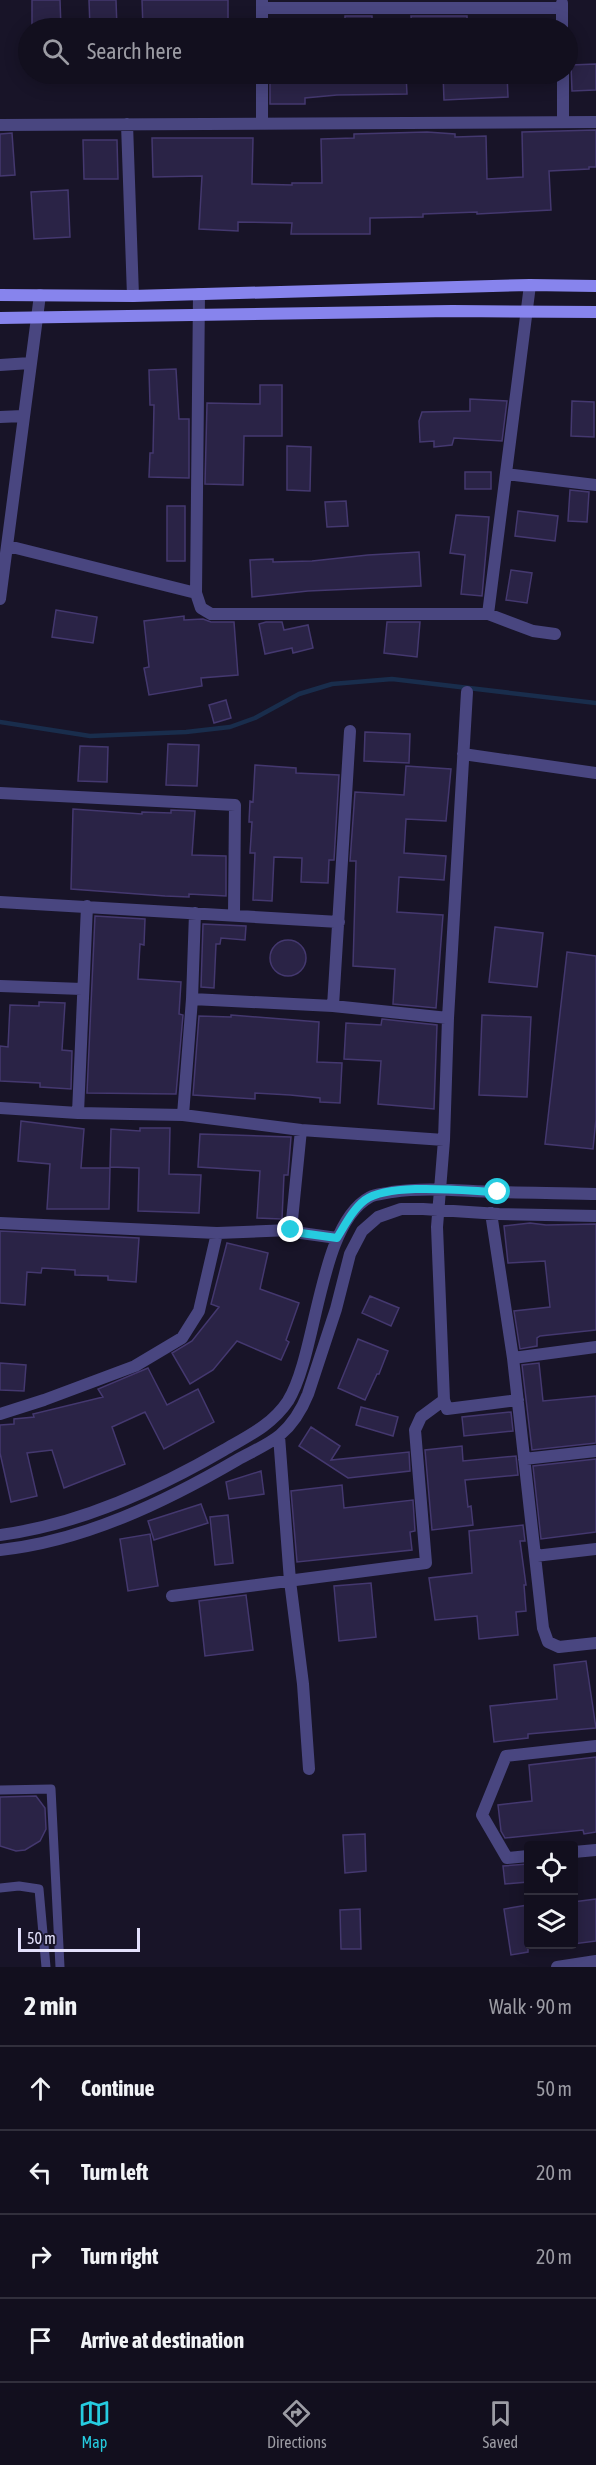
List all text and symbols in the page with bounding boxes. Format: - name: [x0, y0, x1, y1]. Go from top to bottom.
- search box: [18, 18, 578, 84]
- icon: search: [39, 35, 72, 68]
- text: Search here: [87, 38, 182, 64]
- route start: [484, 1178, 510, 1204]
- route end: [277, 1216, 303, 1242]
- map controls: [524, 1841, 578, 1949]
- button: locate: [524, 1841, 578, 1895]
- button: layers: [524, 1895, 578, 1949]
- scale bar: [18, 1925, 140, 1952]
- text: 50 m: [27, 1929, 56, 1947]
- text: 2 min: [24, 1991, 77, 2021]
- text: Walk · 90 m: [489, 1995, 572, 2018]
- icon: ahead: [24, 2072, 57, 2105]
- text: Continue: [81, 2075, 155, 2101]
- text: 50 m: [536, 2077, 572, 2100]
- icon: left: [24, 2156, 57, 2189]
- text: Turn left: [81, 2159, 148, 2185]
- text: 20 m: [536, 2161, 572, 2184]
- icon: right: [24, 2240, 57, 2273]
- text: Turn right: [81, 2243, 158, 2269]
- text: 20 m: [536, 2245, 572, 2268]
- icon: arrive: [24, 2324, 57, 2357]
- text: Arrive at destination: [81, 2327, 244, 2353]
- tab: Map: [78, 2397, 111, 2451]
- tab: Directions: [267, 2397, 327, 2451]
- tab: Saved: [483, 2397, 518, 2451]

